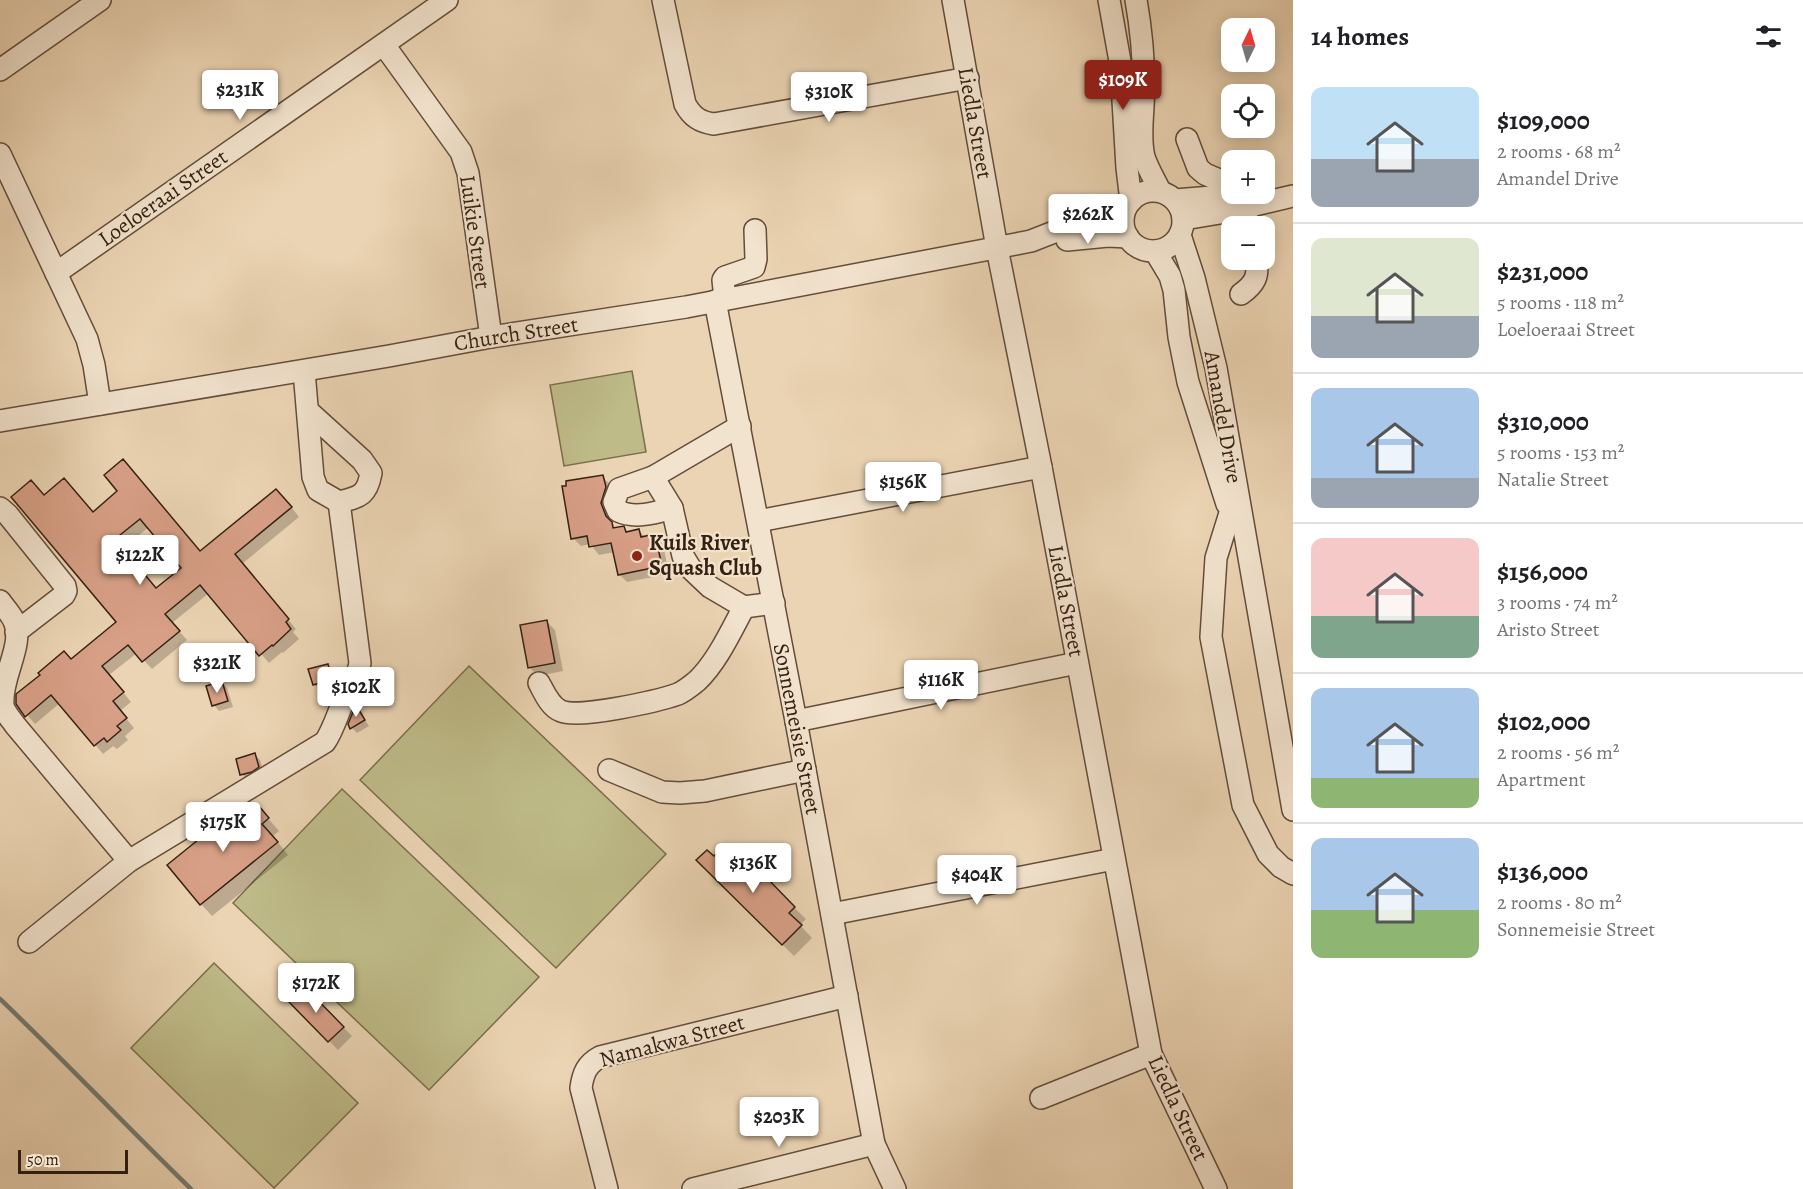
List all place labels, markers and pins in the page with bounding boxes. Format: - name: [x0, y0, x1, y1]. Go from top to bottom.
- pin: $109K: [1081, 60, 1165, 111]
- pin: $231K: [198, 70, 282, 121]
- pin: $310K: [787, 72, 871, 123]
- pin: $262K: [1046, 194, 1130, 245]
- pin: $156K: [861, 462, 945, 513]
- place label: Kuils River Squash Club: [649, 528, 762, 583]
- pin: $122K: [98, 535, 182, 586]
- marker: Kuils River Squash Club: [630, 549, 644, 563]
- pin: $321K: [175, 643, 259, 694]
- pin: $116K: [899, 660, 983, 711]
- pin: $102K: [314, 667, 398, 718]
- pin: $175K: [181, 802, 265, 853]
- pin: $136K: [711, 843, 795, 894]
- pin: $404K: [935, 855, 1019, 906]
- pin: $172K: [274, 963, 358, 1014]
- pin: $203K: [737, 1097, 821, 1148]

